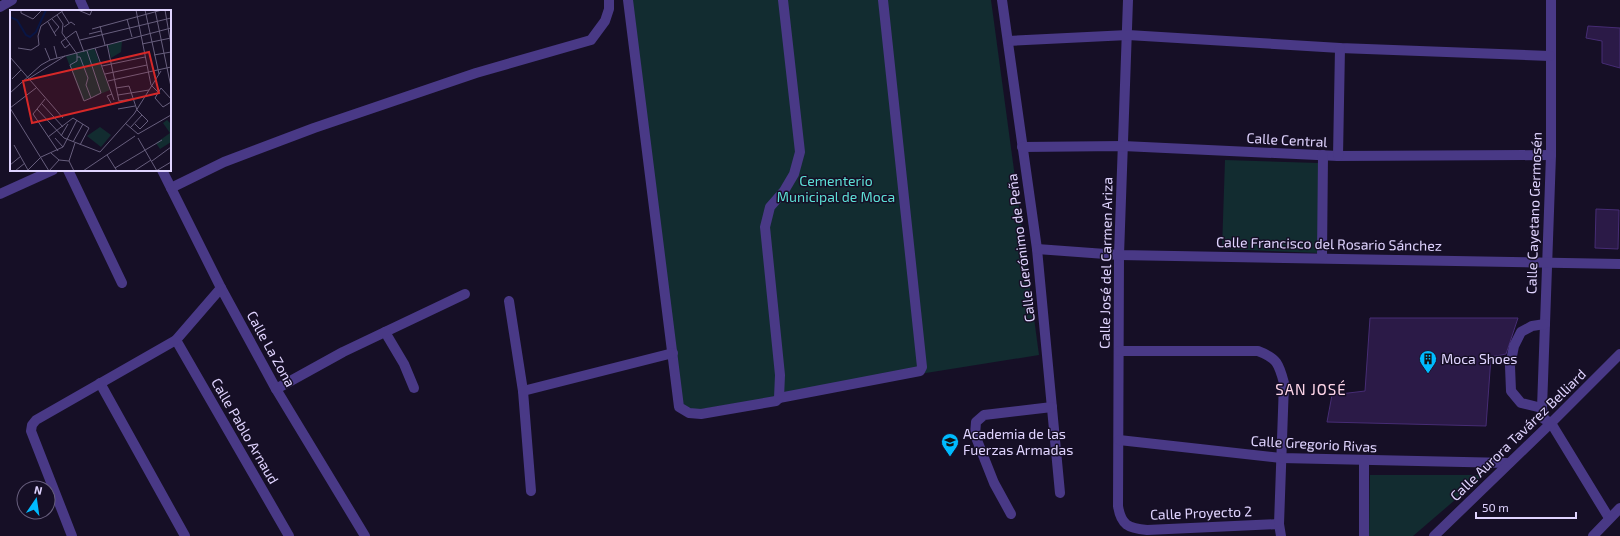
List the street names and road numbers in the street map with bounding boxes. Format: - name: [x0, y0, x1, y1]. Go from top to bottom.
- street label: Calle Central: [1246, 129, 1329, 150]
- street label: Calle Cayetano Germosén: [1522, 132, 1545, 294]
- street label: Calle Gerónimo de Peña: [1003, 173, 1038, 323]
- street label: Calle José del Carmen Ariza: [1096, 177, 1115, 349]
- street label: Calle Francisco del Rosario Sánchez: [1216, 233, 1442, 254]
- street label: Calle La Zona: [244, 308, 299, 390]
- street label: Calle Aurora Tavárez Belliard: [1446, 365, 1589, 504]
- street label: Calle Pablo Arnaud: [208, 375, 283, 487]
- street label: Calle Gregorio Rivas: [1250, 432, 1378, 455]
- street label: Calle Proyecto 2: [1150, 502, 1252, 523]

